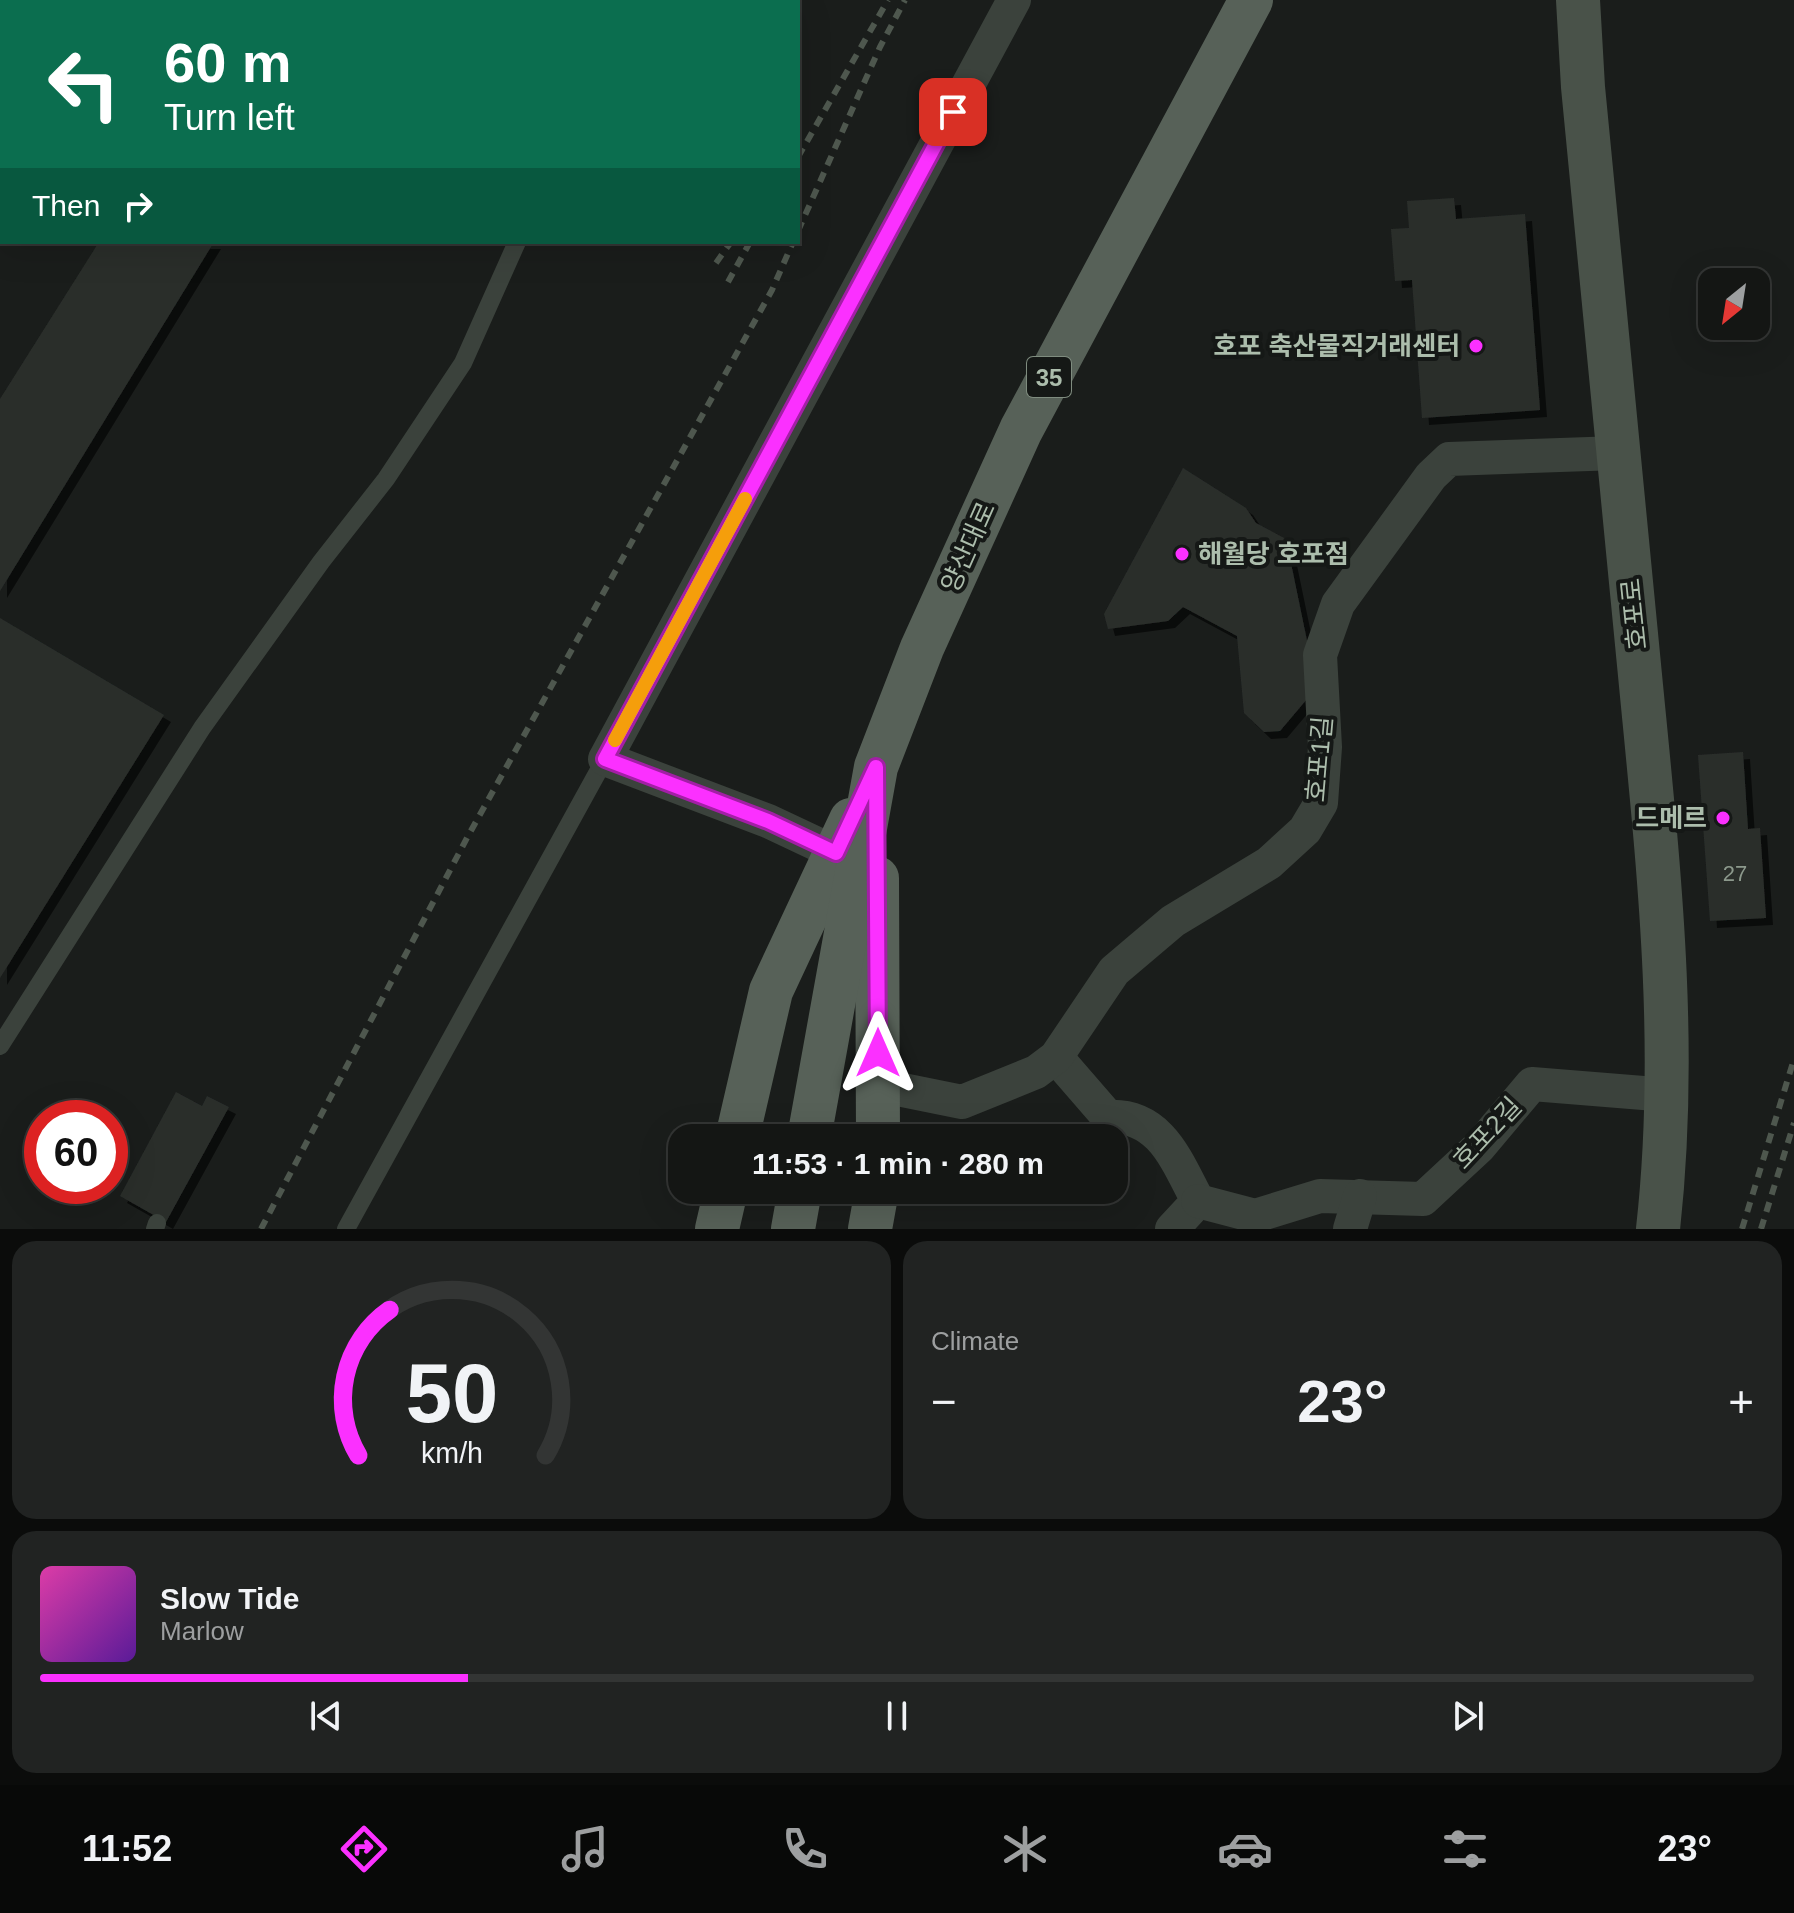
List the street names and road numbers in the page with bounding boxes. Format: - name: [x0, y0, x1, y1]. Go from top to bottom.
- road number: 35: [1027, 357, 1071, 397]
- street label: 양산대로: [935, 497, 1001, 597]
- street label: 호포로: [1615, 577, 1653, 651]
- street label: 호포1길: [1300, 715, 1338, 803]
- street label: 호포2길: [1447, 1091, 1527, 1175]

